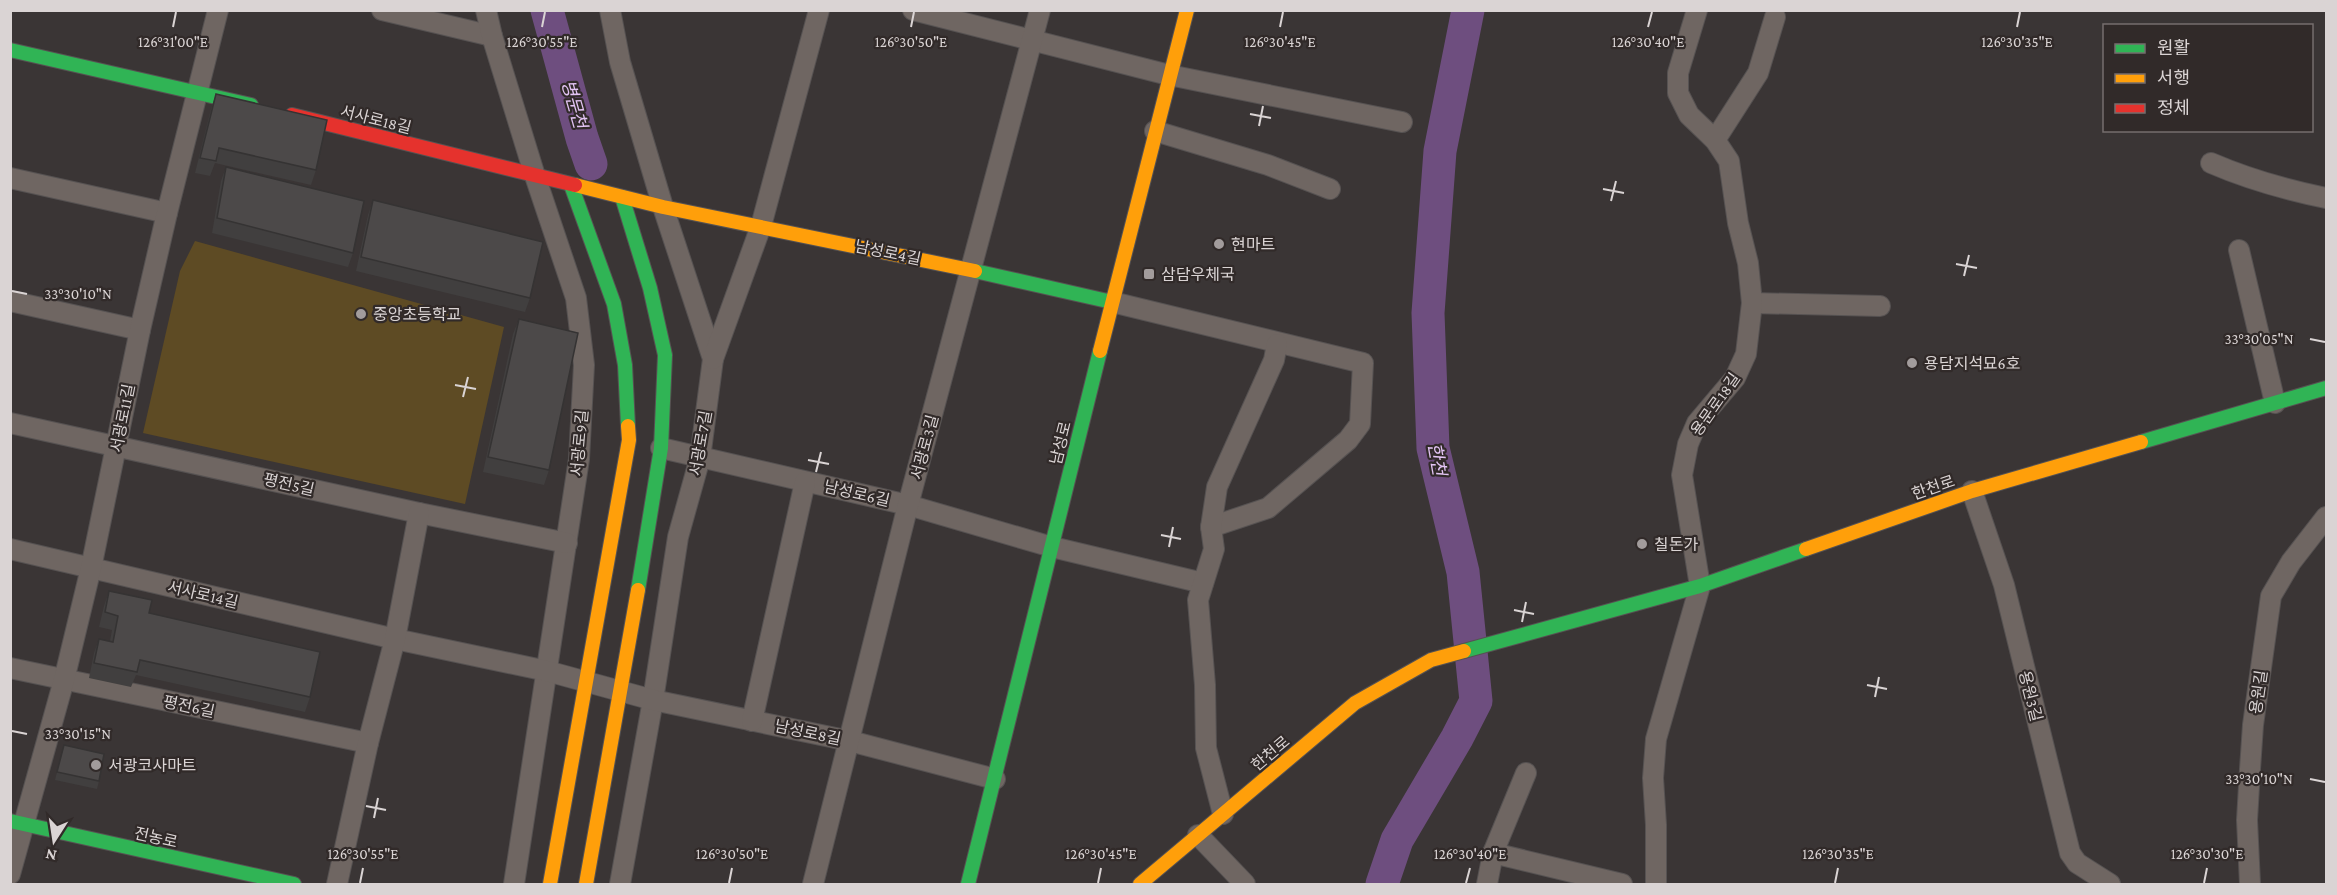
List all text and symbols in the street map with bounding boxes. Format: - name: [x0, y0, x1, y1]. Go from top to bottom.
- legend: [2103, 24, 2313, 132]
- text: 126°31'00"E: [138, 34, 208, 50]
- text: 126°30'55"E: [507, 34, 577, 50]
- text: 126°30'50"E: [875, 34, 947, 50]
- text: 126°30'45"E: [1244, 34, 1316, 50]
- text: 126°30'40"E: [1612, 34, 1684, 50]
- text: 126°30'35"E: [1981, 34, 2053, 50]
- text: 원활: [2157, 38, 2190, 58]
- text: 서행: [2157, 68, 2190, 88]
- water label: 병문천: [558, 77, 591, 133]
- text: 정체: [2157, 98, 2190, 118]
- street label: 서사로18길: [338, 102, 413, 137]
- place label: 현마트: [1231, 236, 1275, 253]
- street label: 남성로4길: [853, 237, 922, 268]
- marker: 현마트: [1212, 237, 1226, 251]
- place label: 삼담우체국: [1161, 266, 1235, 283]
- marker: 삼담우체국: [1142, 267, 1156, 281]
- text: 33°30'10"N: [44, 286, 112, 302]
- place label: 중앙초등학교: [373, 306, 461, 323]
- marker: 중앙초등학교: [354, 307, 368, 321]
- text: 33°30'05"N: [2224, 331, 2294, 347]
- place label: 용담지석묘6호: [1924, 355, 2020, 372]
- marker: 용담지석묘6호: [1905, 356, 1919, 370]
- street label: 용문로18길: [1688, 370, 1743, 439]
- street label: 서광로11길: [108, 382, 137, 454]
- street label: 서광로9길: [568, 409, 591, 477]
- street label: 서광로7길: [686, 409, 715, 477]
- street label: 서광로3길: [908, 413, 941, 481]
- street label: 남성로: [1047, 419, 1074, 467]
- water label: 한천: [1424, 441, 1450, 479]
- street label: 평전5길: [262, 470, 316, 499]
- street label: 한천로: [1910, 472, 1957, 503]
- street label: 남성로6길: [822, 478, 891, 509]
- place label: 칠돈가: [1654, 536, 1698, 553]
- marker: 칠돈가: [1635, 537, 1649, 551]
- street label: 서사로14길: [166, 578, 240, 611]
- street label: 용원3길: [2016, 669, 2045, 723]
- street label: 용원길: [2247, 669, 2270, 715]
- street label: 평전6길: [162, 693, 216, 720]
- street label: 남성로8길: [773, 717, 843, 748]
- text: 33°30'15"N: [45, 726, 111, 742]
- street label: 한천로: [1248, 733, 1293, 774]
- place label: 서광코사마트: [108, 757, 196, 774]
- marker: 서광코사마트: [89, 758, 103, 772]
- text: 33°30'10"N: [2225, 771, 2293, 787]
- north arrow: [24, 811, 84, 871]
- street label: 전농로: [132, 824, 180, 851]
- text: N: [44, 846, 58, 865]
- text: 126°30'55"E: [328, 846, 398, 862]
- text: 126°30'50"E: [696, 846, 768, 862]
- text: 126°30'45"E: [1065, 846, 1137, 862]
- text: 126°30'40"E: [1434, 846, 1506, 862]
- text: 126°30'35"E: [1802, 846, 1874, 862]
- text: 126°30'30"E: [2171, 846, 2243, 862]

